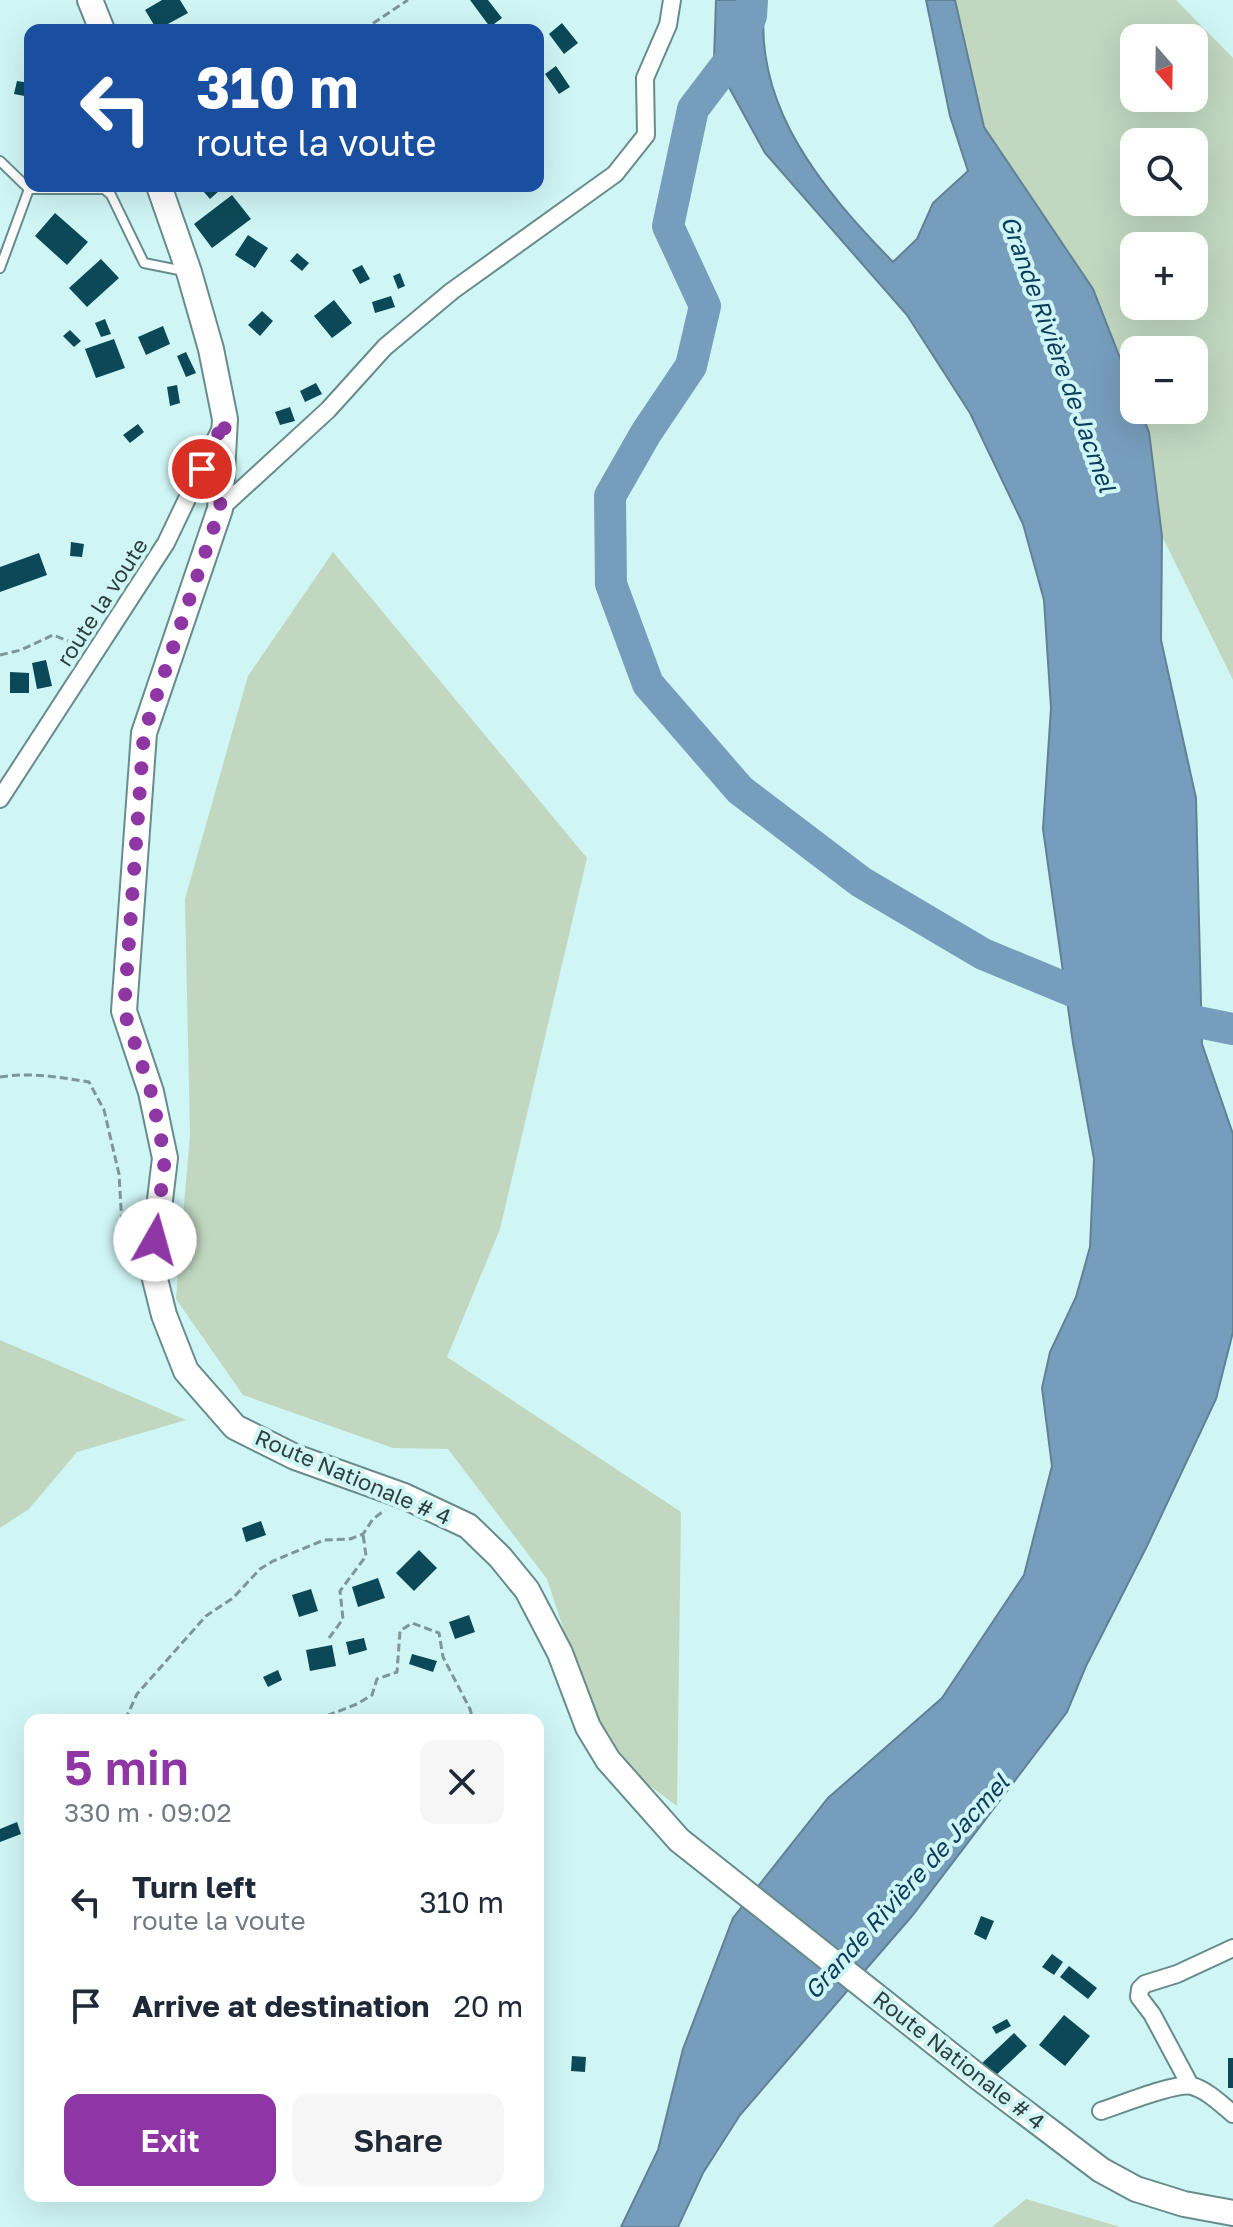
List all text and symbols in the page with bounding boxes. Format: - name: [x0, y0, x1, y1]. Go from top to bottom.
- north arrow: [1120, 24, 1208, 112]
- map controls: [1120, 24, 1208, 424]
- text: 310 m: [196, 53, 358, 120]
- icon: left: [64, 56, 168, 160]
- text: route la voute: [196, 121, 436, 164]
- button: search: [1120, 128, 1208, 216]
- water label: Grande Rivière de Jacmel: [996, 211, 1123, 497]
- button: +: [1120, 232, 1208, 320]
- button: −: [1120, 336, 1208, 424]
- pin: [168, 435, 236, 503]
- icon: arrive: [180, 447, 224, 491]
- street label: route la voute: [50, 533, 153, 671]
- position arrow: [113, 1198, 197, 1282]
- street label: Route Nationale # 4: [251, 1423, 455, 1530]
- text: 5 min: [64, 1738, 189, 1796]
- button: close: [420, 1740, 504, 1824]
- water label: Grande Rivière de Jacmel: [797, 1767, 1015, 2004]
- text: 330 m · 09:02: [64, 1797, 232, 1828]
- text: Turn left: [132, 1869, 257, 1905]
- icon: left: [64, 1880, 108, 1924]
- text: 310 m: [419, 1884, 504, 1920]
- text: route la voute: [132, 1905, 306, 1936]
- icon: arrive: [64, 1984, 108, 2028]
- street label: Route Nationale # 4: [868, 1984, 1050, 2135]
- text: Arrive at destination: [132, 1988, 429, 2024]
- text: 20 m: [453, 1988, 523, 2024]
- button: Exit: [64, 2094, 276, 2186]
- button: Share: [292, 2094, 504, 2186]

